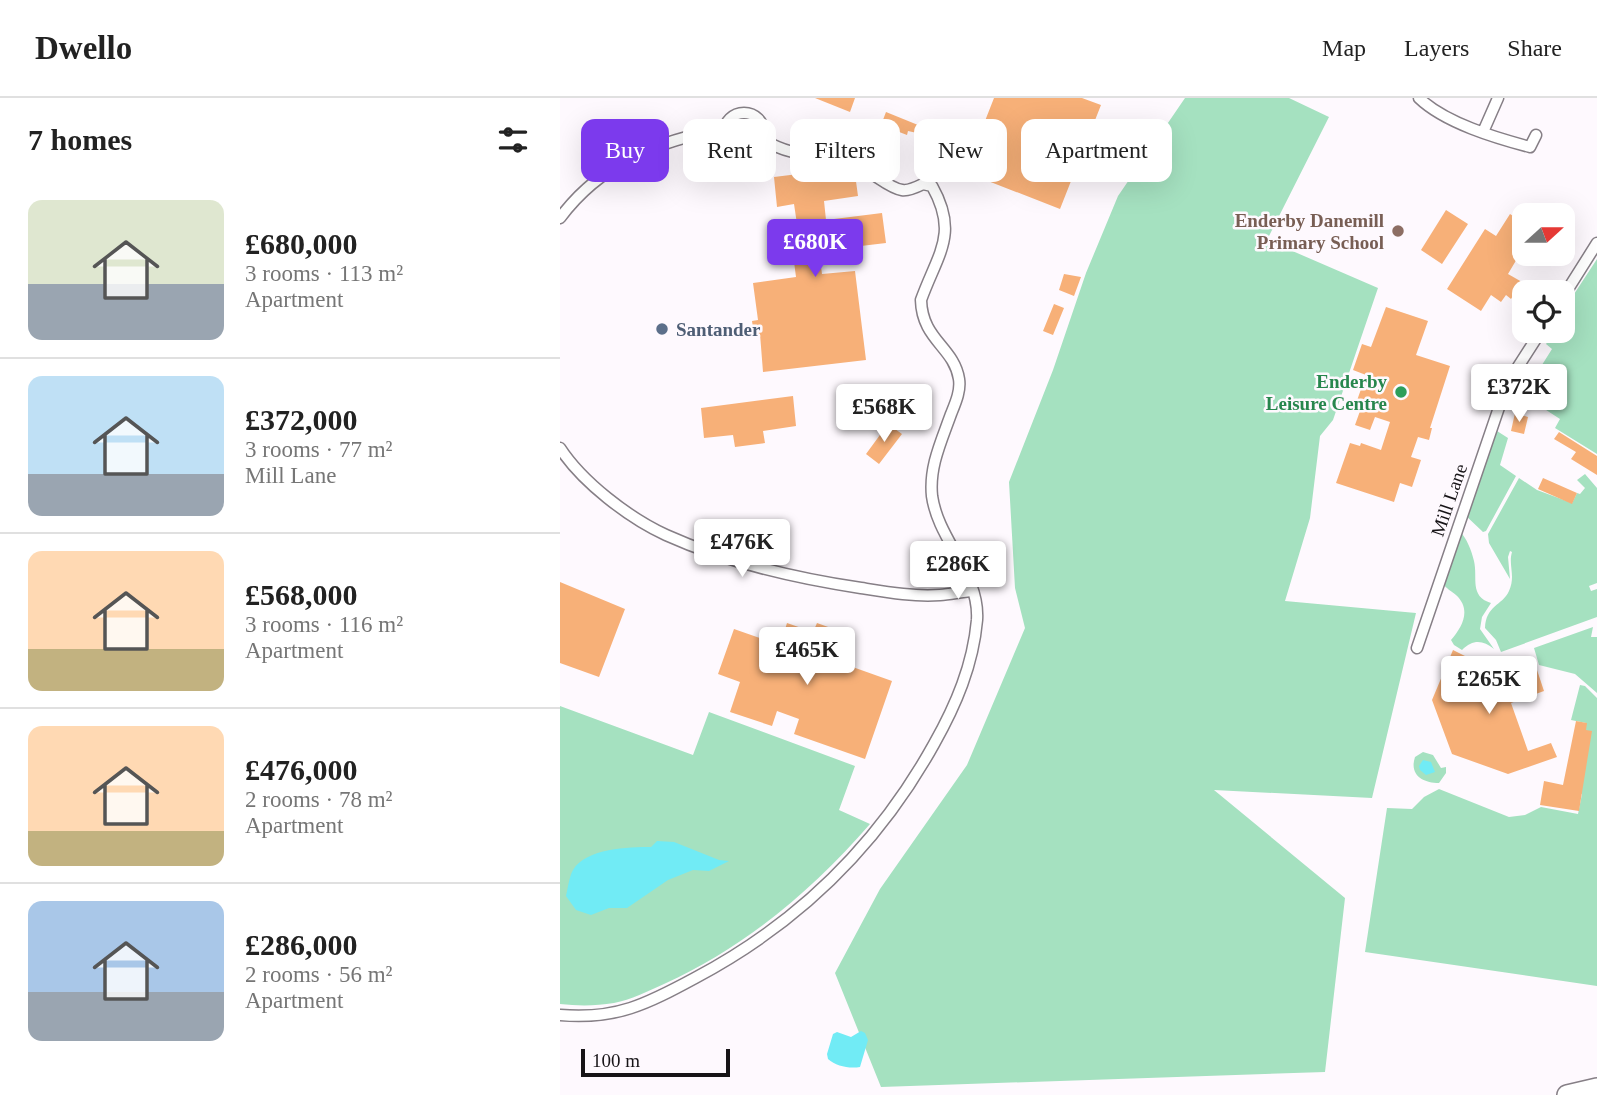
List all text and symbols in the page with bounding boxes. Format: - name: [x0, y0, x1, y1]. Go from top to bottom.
- text: Dwello: [35, 30, 132, 66]
- text: Map: [1322, 35, 1366, 61]
- text: Layers: [1404, 35, 1469, 61]
- text: Share: [1507, 35, 1562, 61]
- chip: Buy: [581, 119, 669, 182]
- chip: Rent: [683, 119, 776, 182]
- chip: Filters: [790, 119, 900, 182]
- chip: New: [914, 119, 1007, 182]
- chip: Apartment: [1021, 119, 1172, 182]
- icon: filters: [494, 121, 532, 159]
- text: 7 homes: [28, 123, 132, 156]
- north arrow: [1512, 203, 1575, 266]
- map controls: [1512, 203, 1575, 343]
- place label: Enderby Danemill Primary School: [1235, 210, 1384, 253]
- pin: £680K: [766, 220, 864, 279]
- marker: Enderby Danemill Primary School: [1390, 223, 1406, 239]
- text: £680,000: [245, 227, 358, 260]
- icon: home: [84, 228, 168, 312]
- text: £680K: [783, 229, 847, 254]
- text: 3 rooms · 113 m²: [245, 261, 403, 286]
- button: locate: [1512, 280, 1575, 343]
- text: Apartment: [245, 287, 343, 312]
- place label: Santander: [676, 319, 761, 340]
- marker: Santander: [654, 321, 670, 337]
- pin: £372K: [1470, 364, 1568, 424]
- place label: Enderby Leisure Centre: [1266, 371, 1387, 414]
- text: £372K: [1487, 374, 1551, 399]
- pin: £568K: [835, 384, 933, 444]
- marker: Enderby Leisure Centre: [1393, 384, 1409, 400]
- text: £568K: [852, 394, 916, 419]
- text: £372,000: [245, 403, 358, 436]
- icon: home: [84, 404, 168, 488]
- text: 3 rooms · 77 m²: [245, 437, 392, 462]
- street label: Mill Lane: [1427, 461, 1471, 539]
- text: Mill Lane: [245, 463, 336, 488]
- pin: £476K: [693, 519, 791, 579]
- text: £476K: [710, 529, 774, 554]
- pin: £286K: [909, 542, 1007, 601]
- text: £286K: [926, 551, 990, 576]
- text: £568,000: [245, 578, 358, 611]
- icon: home: [84, 579, 168, 663]
- text: 3 rooms · 116 m²: [245, 612, 403, 637]
- pin: £465K: [758, 628, 856, 687]
- text: £465K: [775, 637, 839, 662]
- text: Apartment: [245, 638, 343, 663]
- pin: £265K: [1440, 656, 1538, 716]
- text: £265K: [1457, 666, 1521, 691]
- text: £476,000: [245, 753, 358, 786]
- icon: home: [84, 754, 168, 838]
- text: 2 rooms · 78 m²: [245, 787, 392, 812]
- text: Apartment: [245, 813, 343, 838]
- text: £286,000: [245, 928, 358, 961]
- icon: home: [84, 929, 168, 1013]
- text: 2 rooms · 56 m²: [245, 962, 392, 987]
- text: Apartment: [245, 988, 343, 1013]
- scale bar: [581, 1046, 730, 1078]
- text: 100 m: [592, 1050, 640, 1071]

